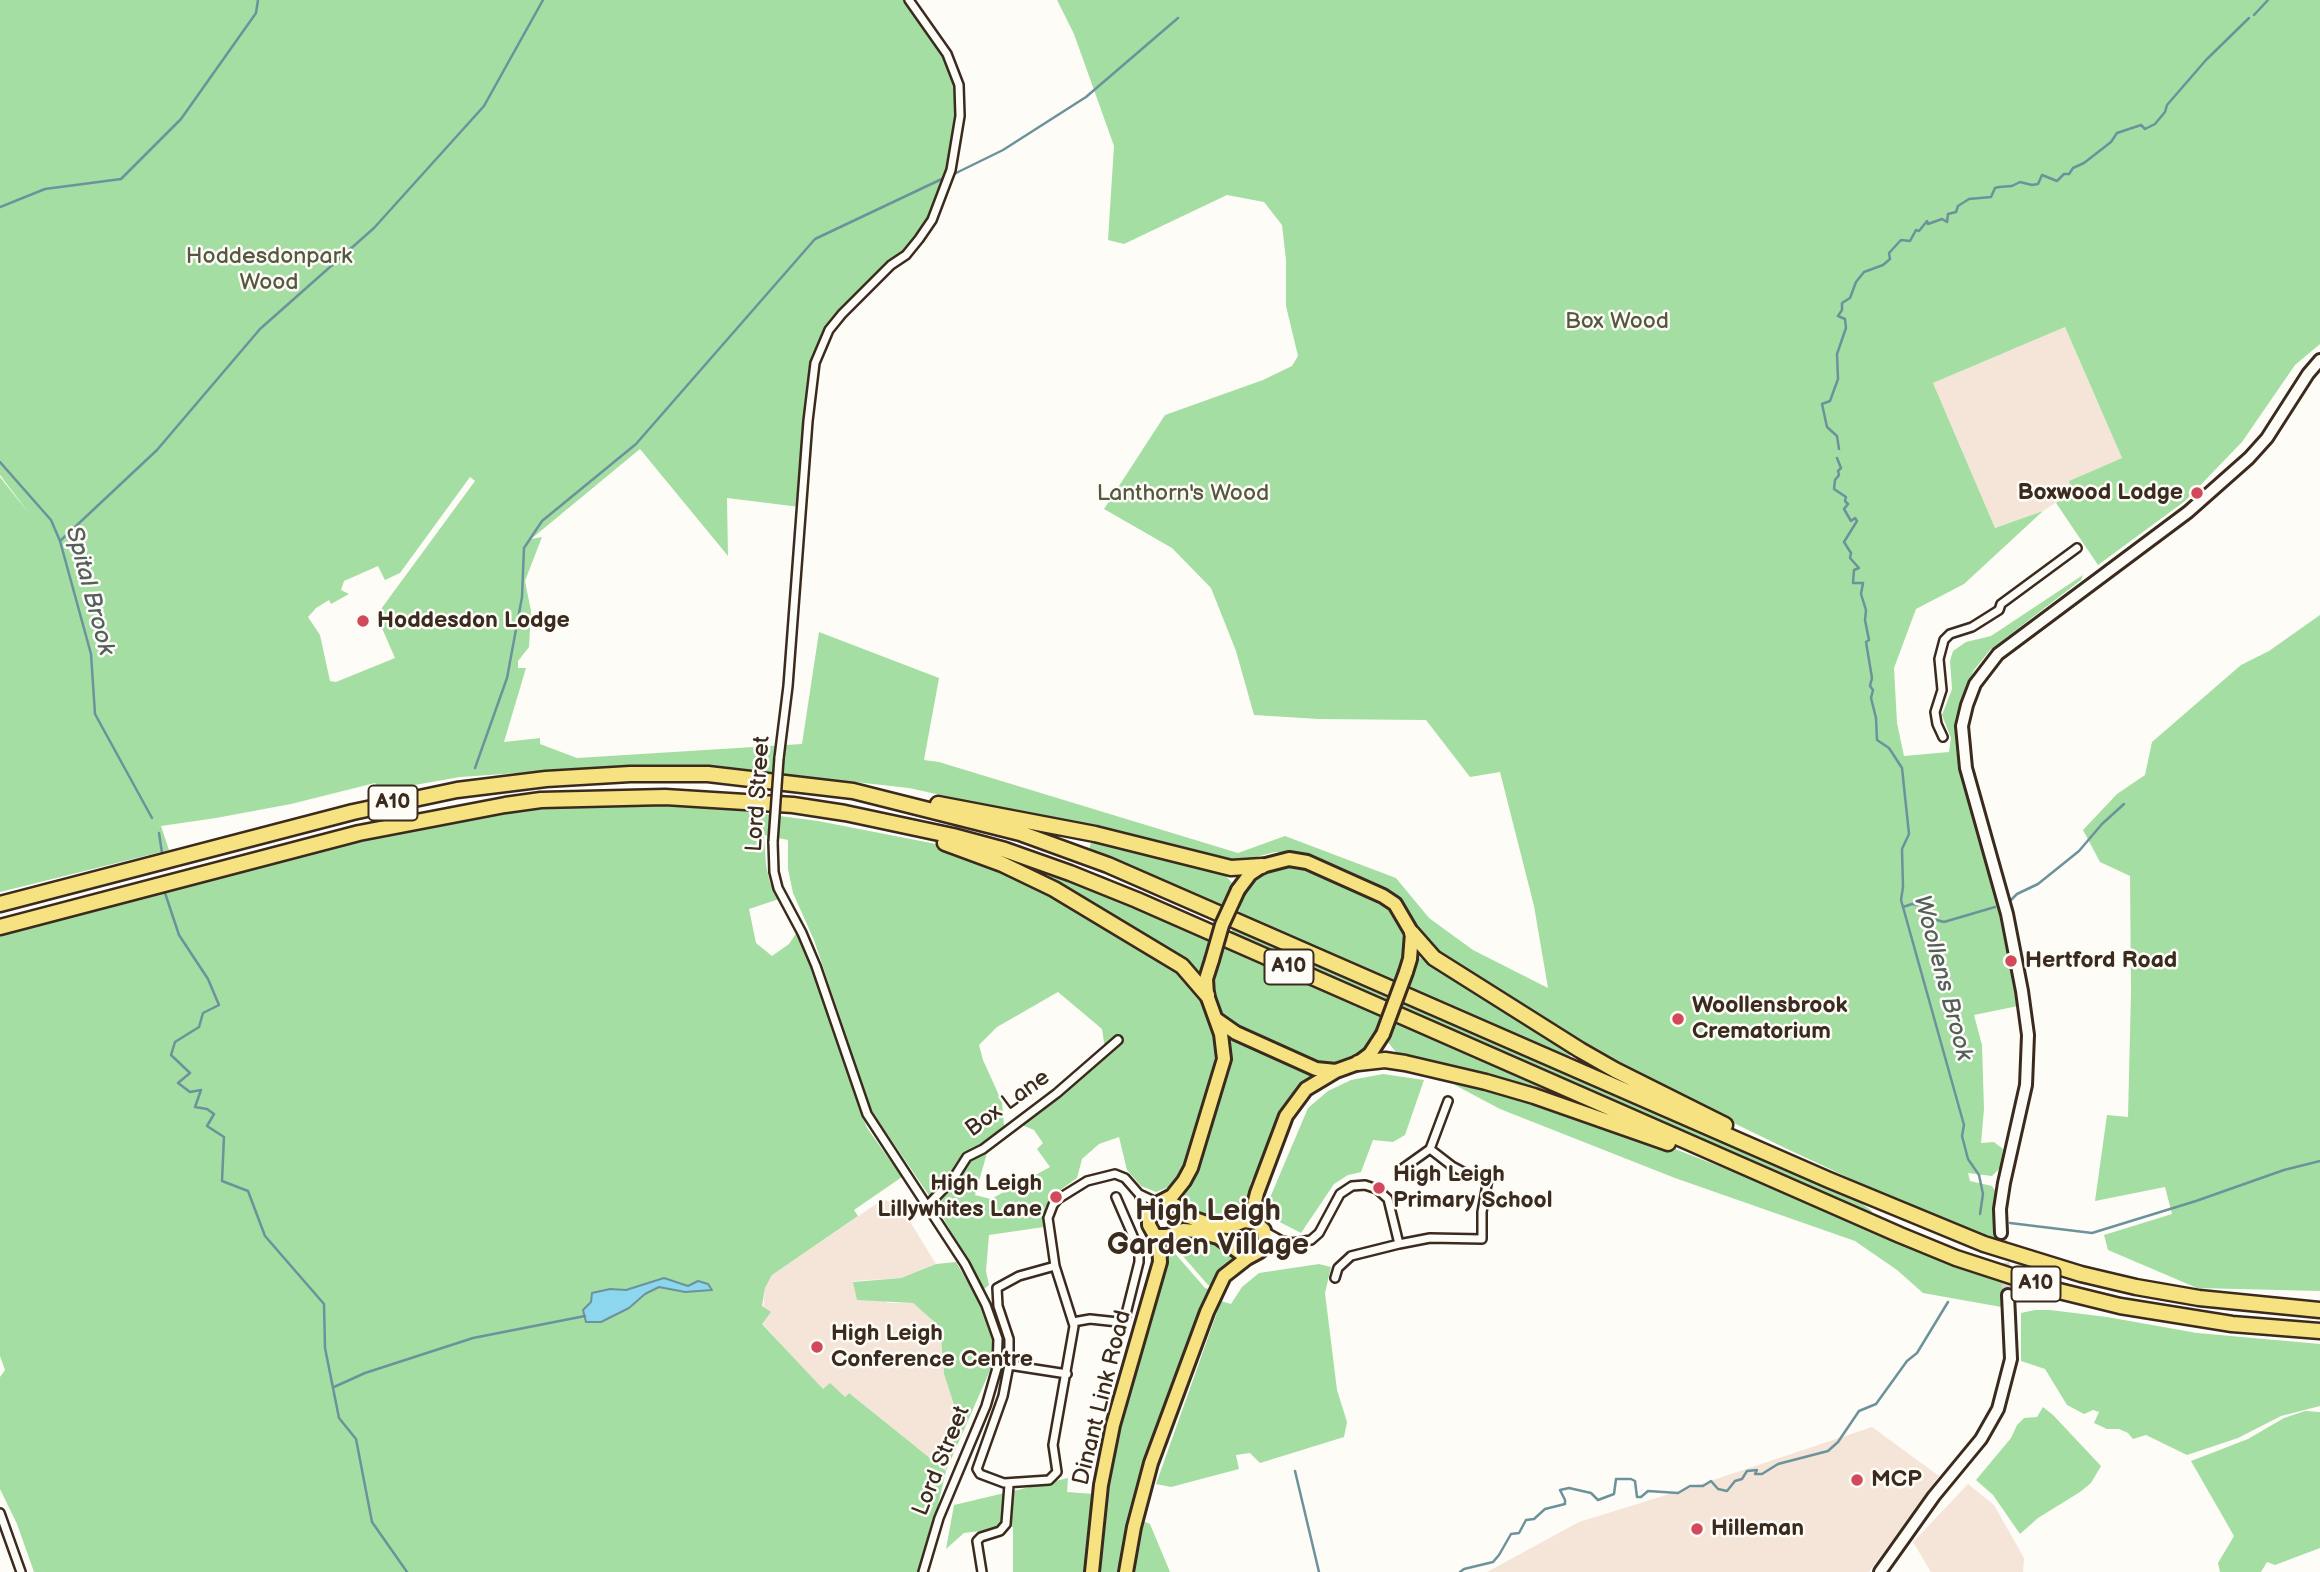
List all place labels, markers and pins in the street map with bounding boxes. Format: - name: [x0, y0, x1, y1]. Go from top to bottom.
- place label: Boxwood Lodge: [2017, 479, 2183, 507]
- marker: Boxwood Lodge: [2189, 485, 2205, 501]
- place label: Hoddesdon Lodge: [377, 607, 570, 635]
- marker: Hoddesdon Lodge: [355, 613, 371, 629]
- place label: Hertford Road: [2025, 947, 2177, 975]
- marker: Hertford Road: [2003, 953, 2019, 969]
- place label: Woollensbrook Crematorium: [1692, 992, 1848, 1046]
- marker: Woollensbrook Crematorium: [1670, 1011, 1686, 1027]
- place label: High Leigh Primary School: [1393, 1161, 1553, 1215]
- place label: High Leigh Lillywhites Lane: [877, 1170, 1042, 1224]
- marker: High Leigh Primary School: [1371, 1180, 1387, 1196]
- marker: High Leigh Lillywhites Lane: [1048, 1189, 1064, 1205]
- place label: High Leigh Conference Centre: [831, 1320, 1033, 1374]
- marker: High Leigh Conference Centre: [809, 1339, 825, 1355]
- place label: MCP: [1871, 1466, 1922, 1494]
- marker: MCP: [1849, 1472, 1865, 1488]
- place label: Hilleman: [1711, 1515, 1804, 1543]
- marker: Hilleman: [1689, 1521, 1705, 1537]

